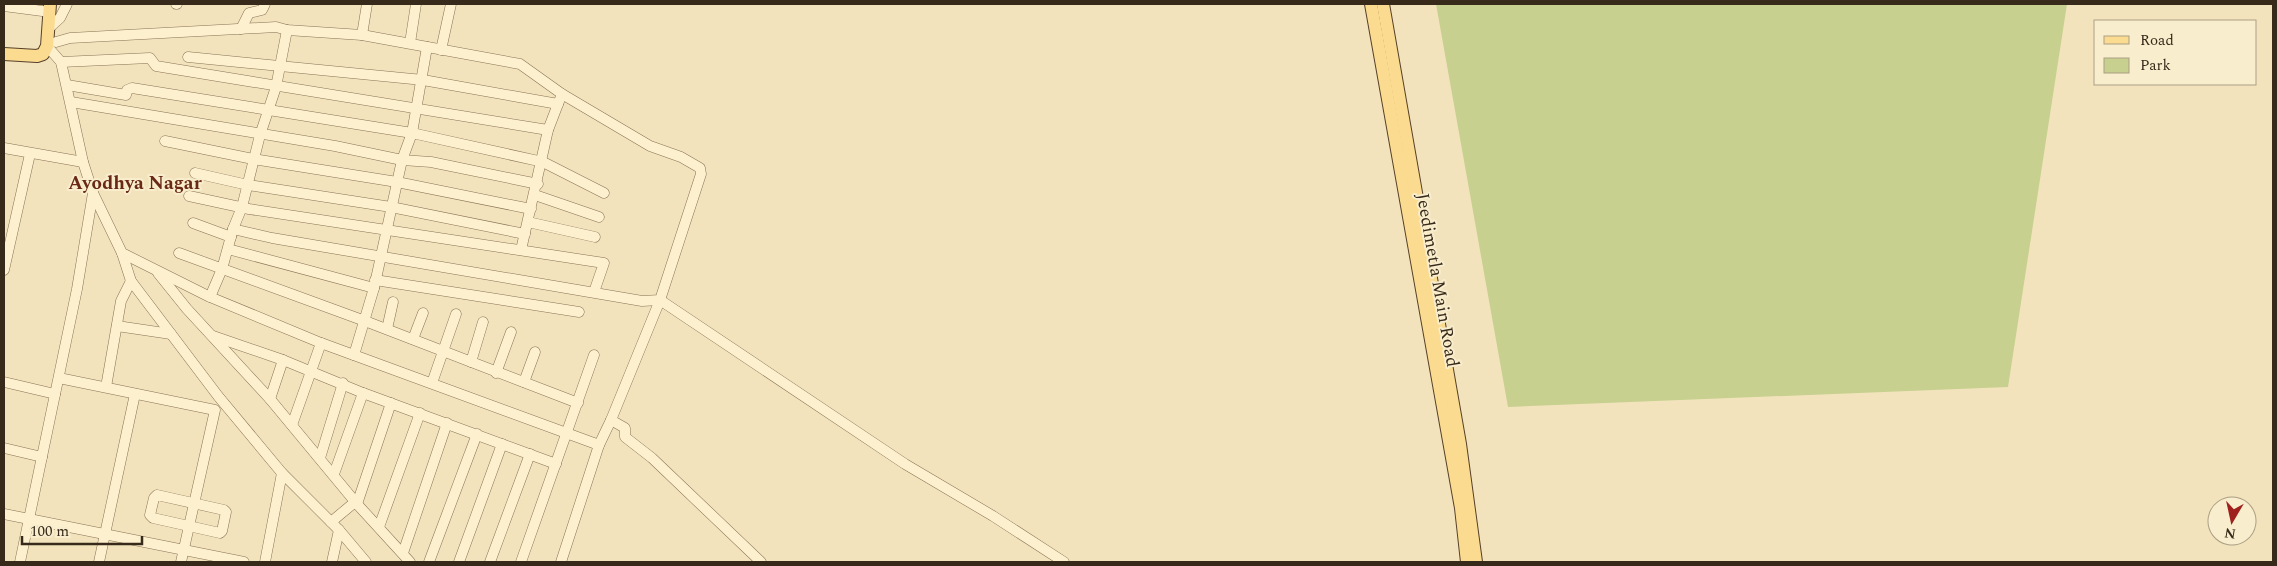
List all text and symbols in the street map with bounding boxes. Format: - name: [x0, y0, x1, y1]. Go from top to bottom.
- legend: [2094, 20, 2257, 85]
- text: Road: [2140, 29, 2174, 52]
- text: Park: [2140, 54, 2171, 77]
- district label: Ayodhya Nagar: [68, 169, 203, 198]
- street label: Jeedimetla Main Road: [1409, 191, 1466, 369]
- north arrow: [2207, 496, 2257, 546]
- scale bar: [22, 514, 142, 546]
- text: 100 m: [30, 520, 69, 543]
- text: N: [2223, 522, 2237, 545]

